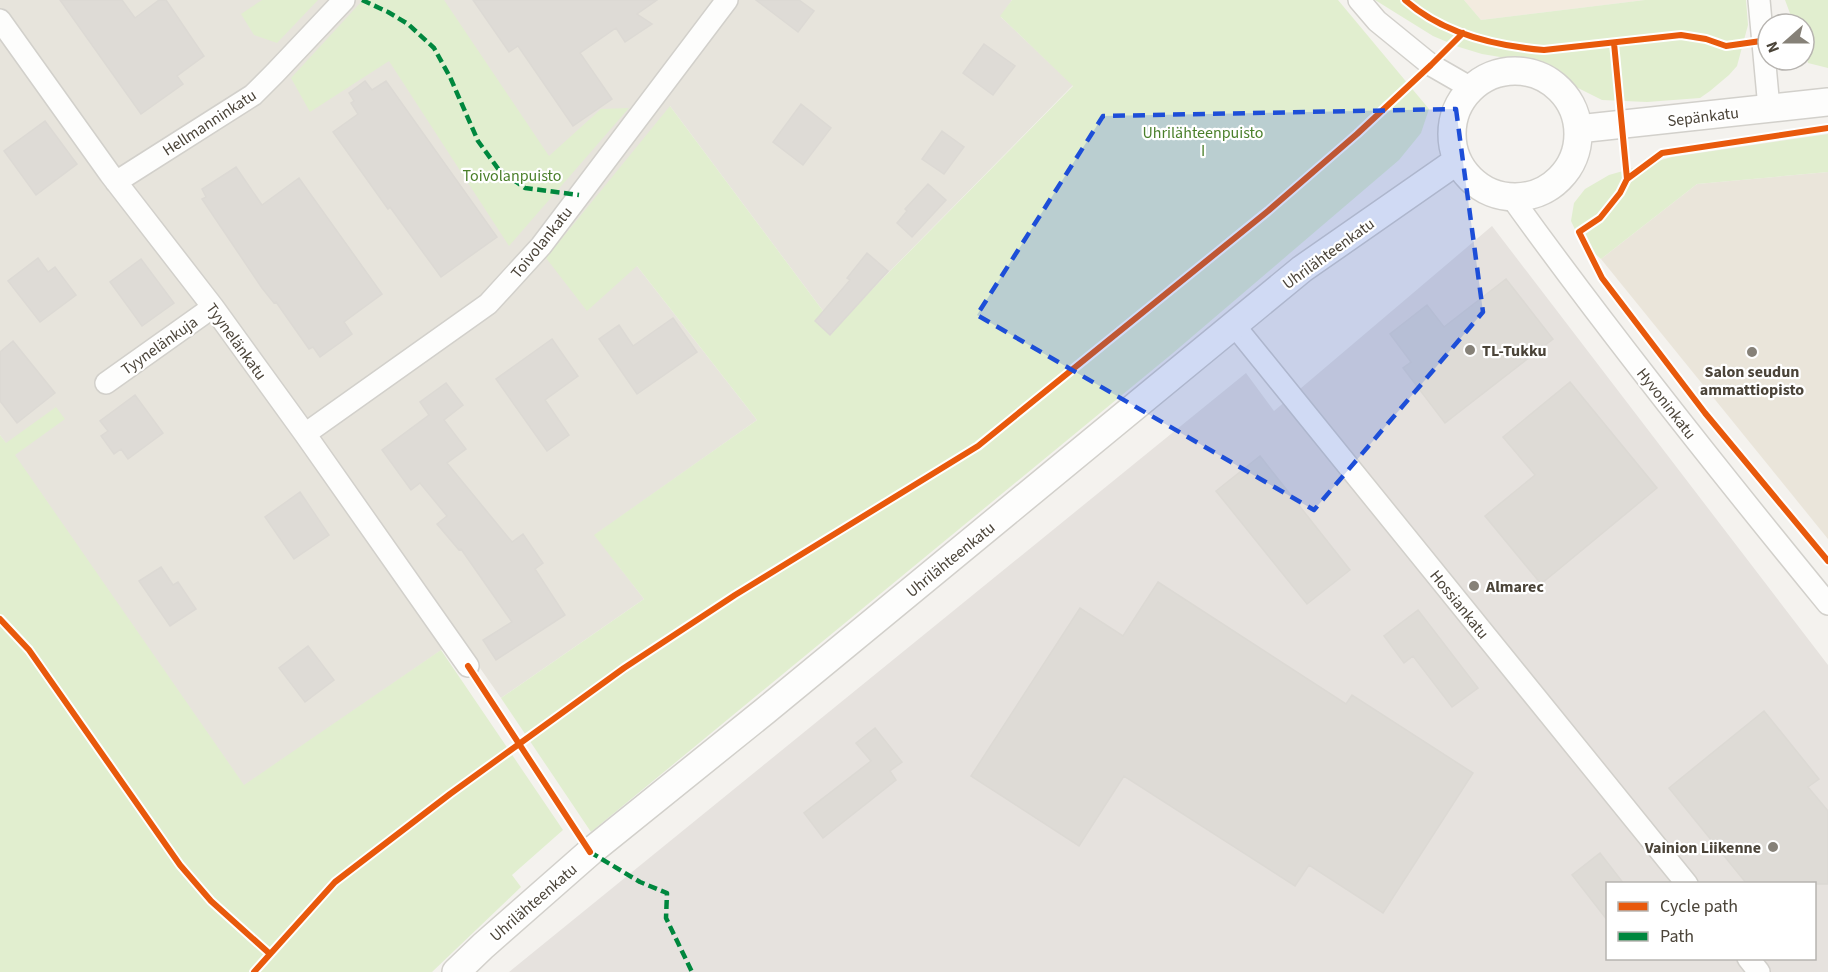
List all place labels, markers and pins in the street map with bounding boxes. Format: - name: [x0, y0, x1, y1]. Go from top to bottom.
- place label: TL-Tukku: [1482, 340, 1547, 362]
- marker: TL-Tukku: [1463, 343, 1477, 357]
- marker: Salon seudun ammattiopisto: [1745, 345, 1759, 359]
- place label: Salon seudun ammattiopisto: [1700, 361, 1804, 401]
- place label: Almarec: [1485, 576, 1544, 598]
- marker: Almarec: [1467, 579, 1481, 593]
- place label: Vainion Liikenne: [1644, 837, 1761, 859]
- marker: Vainion Liikenne: [1766, 840, 1780, 854]

